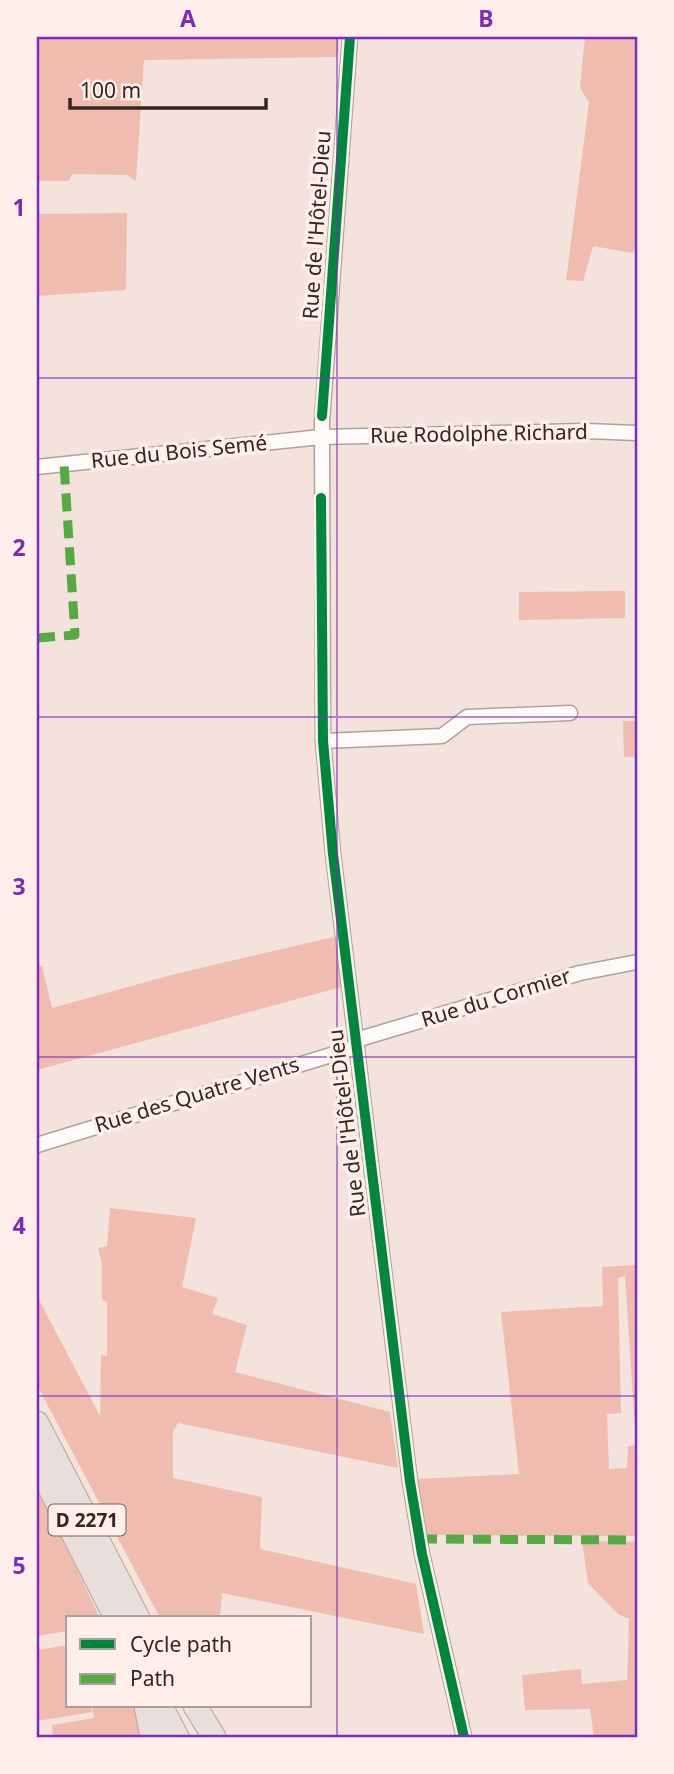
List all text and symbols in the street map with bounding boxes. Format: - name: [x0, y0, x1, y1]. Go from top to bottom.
- text: A: [180, 2, 196, 34]
- text: B: [478, 2, 494, 34]
- scale bar: [70, 66, 266, 110]
- text: 100 m: [80, 76, 141, 104]
- street label: Rue de l'Hôtel-Dieu: [295, 130, 337, 320]
- text: 1: [12, 191, 26, 223]
- street label: Rue Rodolphe Richard: [370, 417, 588, 449]
- street label: Rue du Bois Semé: [89, 428, 268, 474]
- text: 2: [12, 531, 26, 563]
- text: 3: [12, 870, 26, 902]
- street label: Rue du Cormier: [418, 961, 574, 1033]
- street label: Rue de l'Hôtel-Dieu: [321, 1028, 371, 1219]
- street label: Rue des Quatre Vents: [91, 1050, 302, 1139]
- text: 4: [12, 1209, 26, 1241]
- road number: D 2271: [48, 1504, 126, 1536]
- text: 5: [12, 1549, 26, 1581]
- legend: [66, 1616, 312, 1708]
- text: Cycle path: [130, 1630, 232, 1658]
- text: Path: [130, 1664, 175, 1692]

